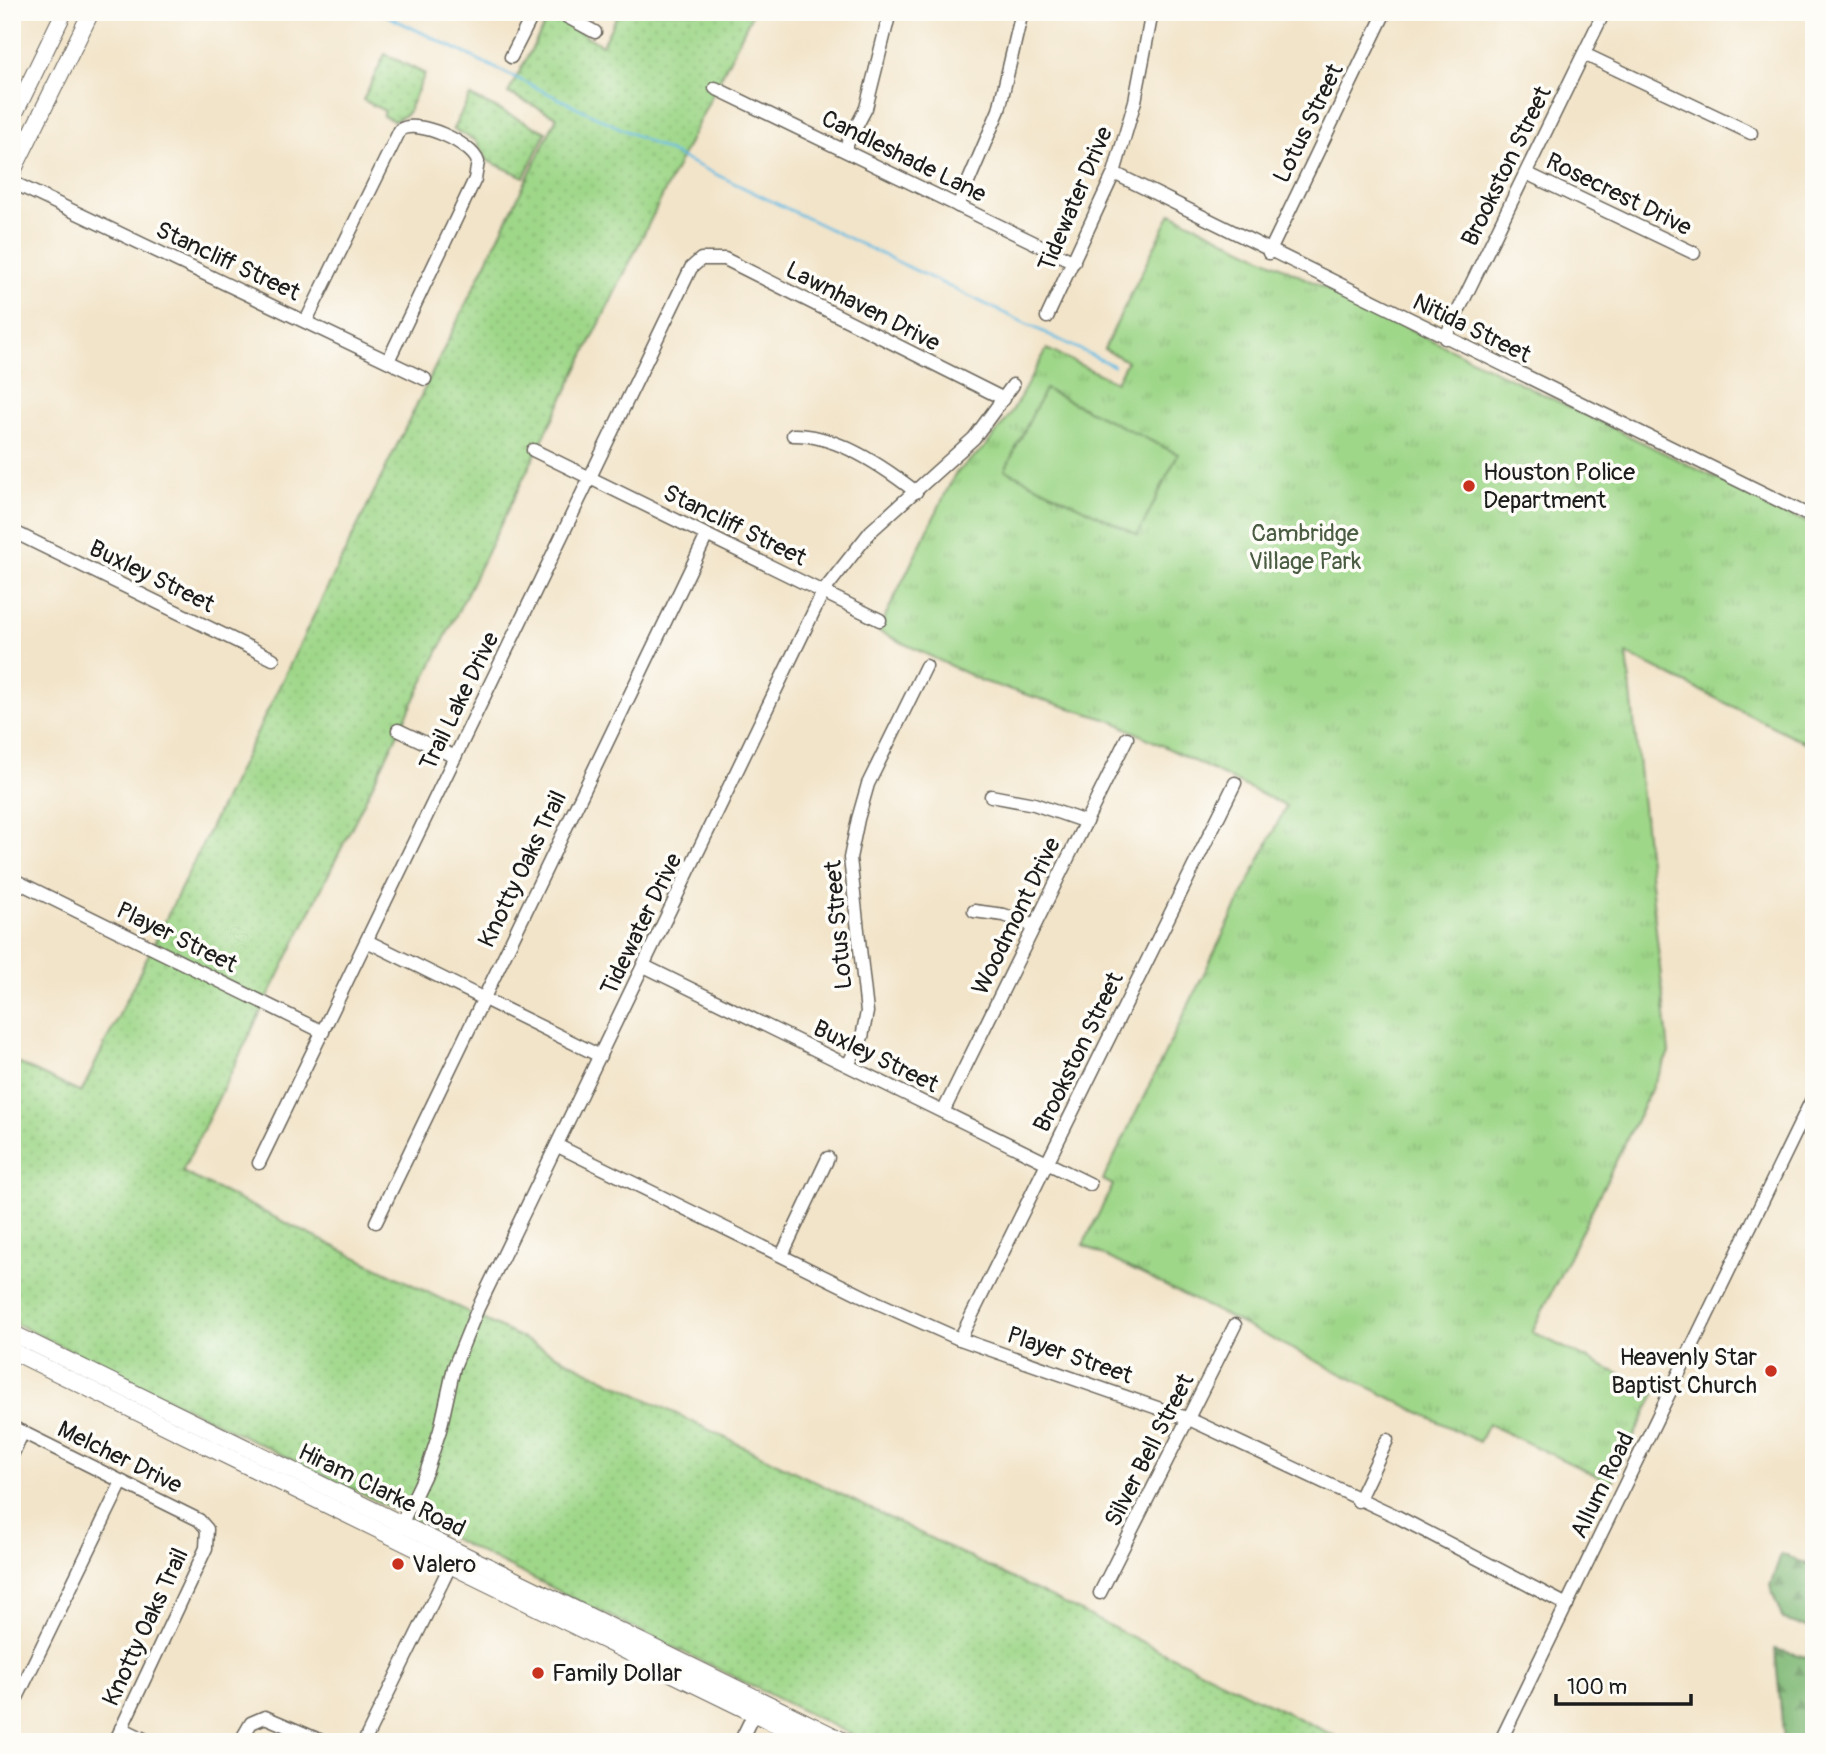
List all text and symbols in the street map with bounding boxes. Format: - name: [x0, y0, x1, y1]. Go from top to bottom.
- street label: Lotus Street: [1267, 59, 1350, 188]
- street label: Brookston Street: [1455, 81, 1558, 251]
- street label: Candleshade Lane: [817, 104, 991, 209]
- street label: Tidewater Drive: [1032, 122, 1119, 276]
- street label: Rosecrest Drive: [1541, 147, 1696, 242]
- street label: Stancliff Street: [151, 215, 305, 308]
- street label: Lawnhaven Drive: [781, 255, 945, 358]
- street label: Nitida Street: [1408, 287, 1536, 370]
- place label: Houston Police Department: [1483, 458, 1635, 515]
- street label: Stancliff Street: [658, 478, 811, 573]
- marker: Houston Police Department: [1461, 478, 1477, 494]
- park label: Cambridge Village Park: [1249, 519, 1361, 576]
- street label: Buxley Street: [84, 534, 219, 619]
- street label: Trail Lake Drive: [413, 627, 506, 775]
- street label: Knotty Oaks Trail: [472, 786, 573, 952]
- street label: Woodmont Drive: [966, 833, 1067, 1000]
- street label: Tidewater Drive: [595, 848, 688, 1000]
- street label: Lotus Street: [818, 859, 859, 991]
- street label: Player Street: [112, 896, 242, 979]
- street label: Brookston Street: [1027, 967, 1130, 1137]
- street label: Buxley Street: [808, 1014, 943, 1099]
- street label: Player Street: [1003, 1320, 1137, 1391]
- place label: Heavenly Star Baptist Church: [1611, 1343, 1757, 1400]
- marker: Heavenly Star Baptist Church: [1763, 1363, 1779, 1379]
- street label: Silver Bell Street: [1098, 1369, 1201, 1531]
- street label: Melcher Drive: [53, 1415, 187, 1500]
- street label: Allum Road: [1564, 1427, 1641, 1543]
- street label: Hiram Clarke Road: [293, 1437, 470, 1544]
- street label: Knotty Oaks Trail: [96, 1544, 195, 1711]
- place label: Valero: [412, 1550, 476, 1579]
- marker: Valero: [390, 1556, 406, 1572]
- place label: Family Dollar: [552, 1659, 682, 1688]
- scale bar: [1556, 1663, 1691, 1707]
- marker: Family Dollar: [530, 1665, 546, 1681]
- text: 100 m: [1567, 1674, 1627, 1701]

